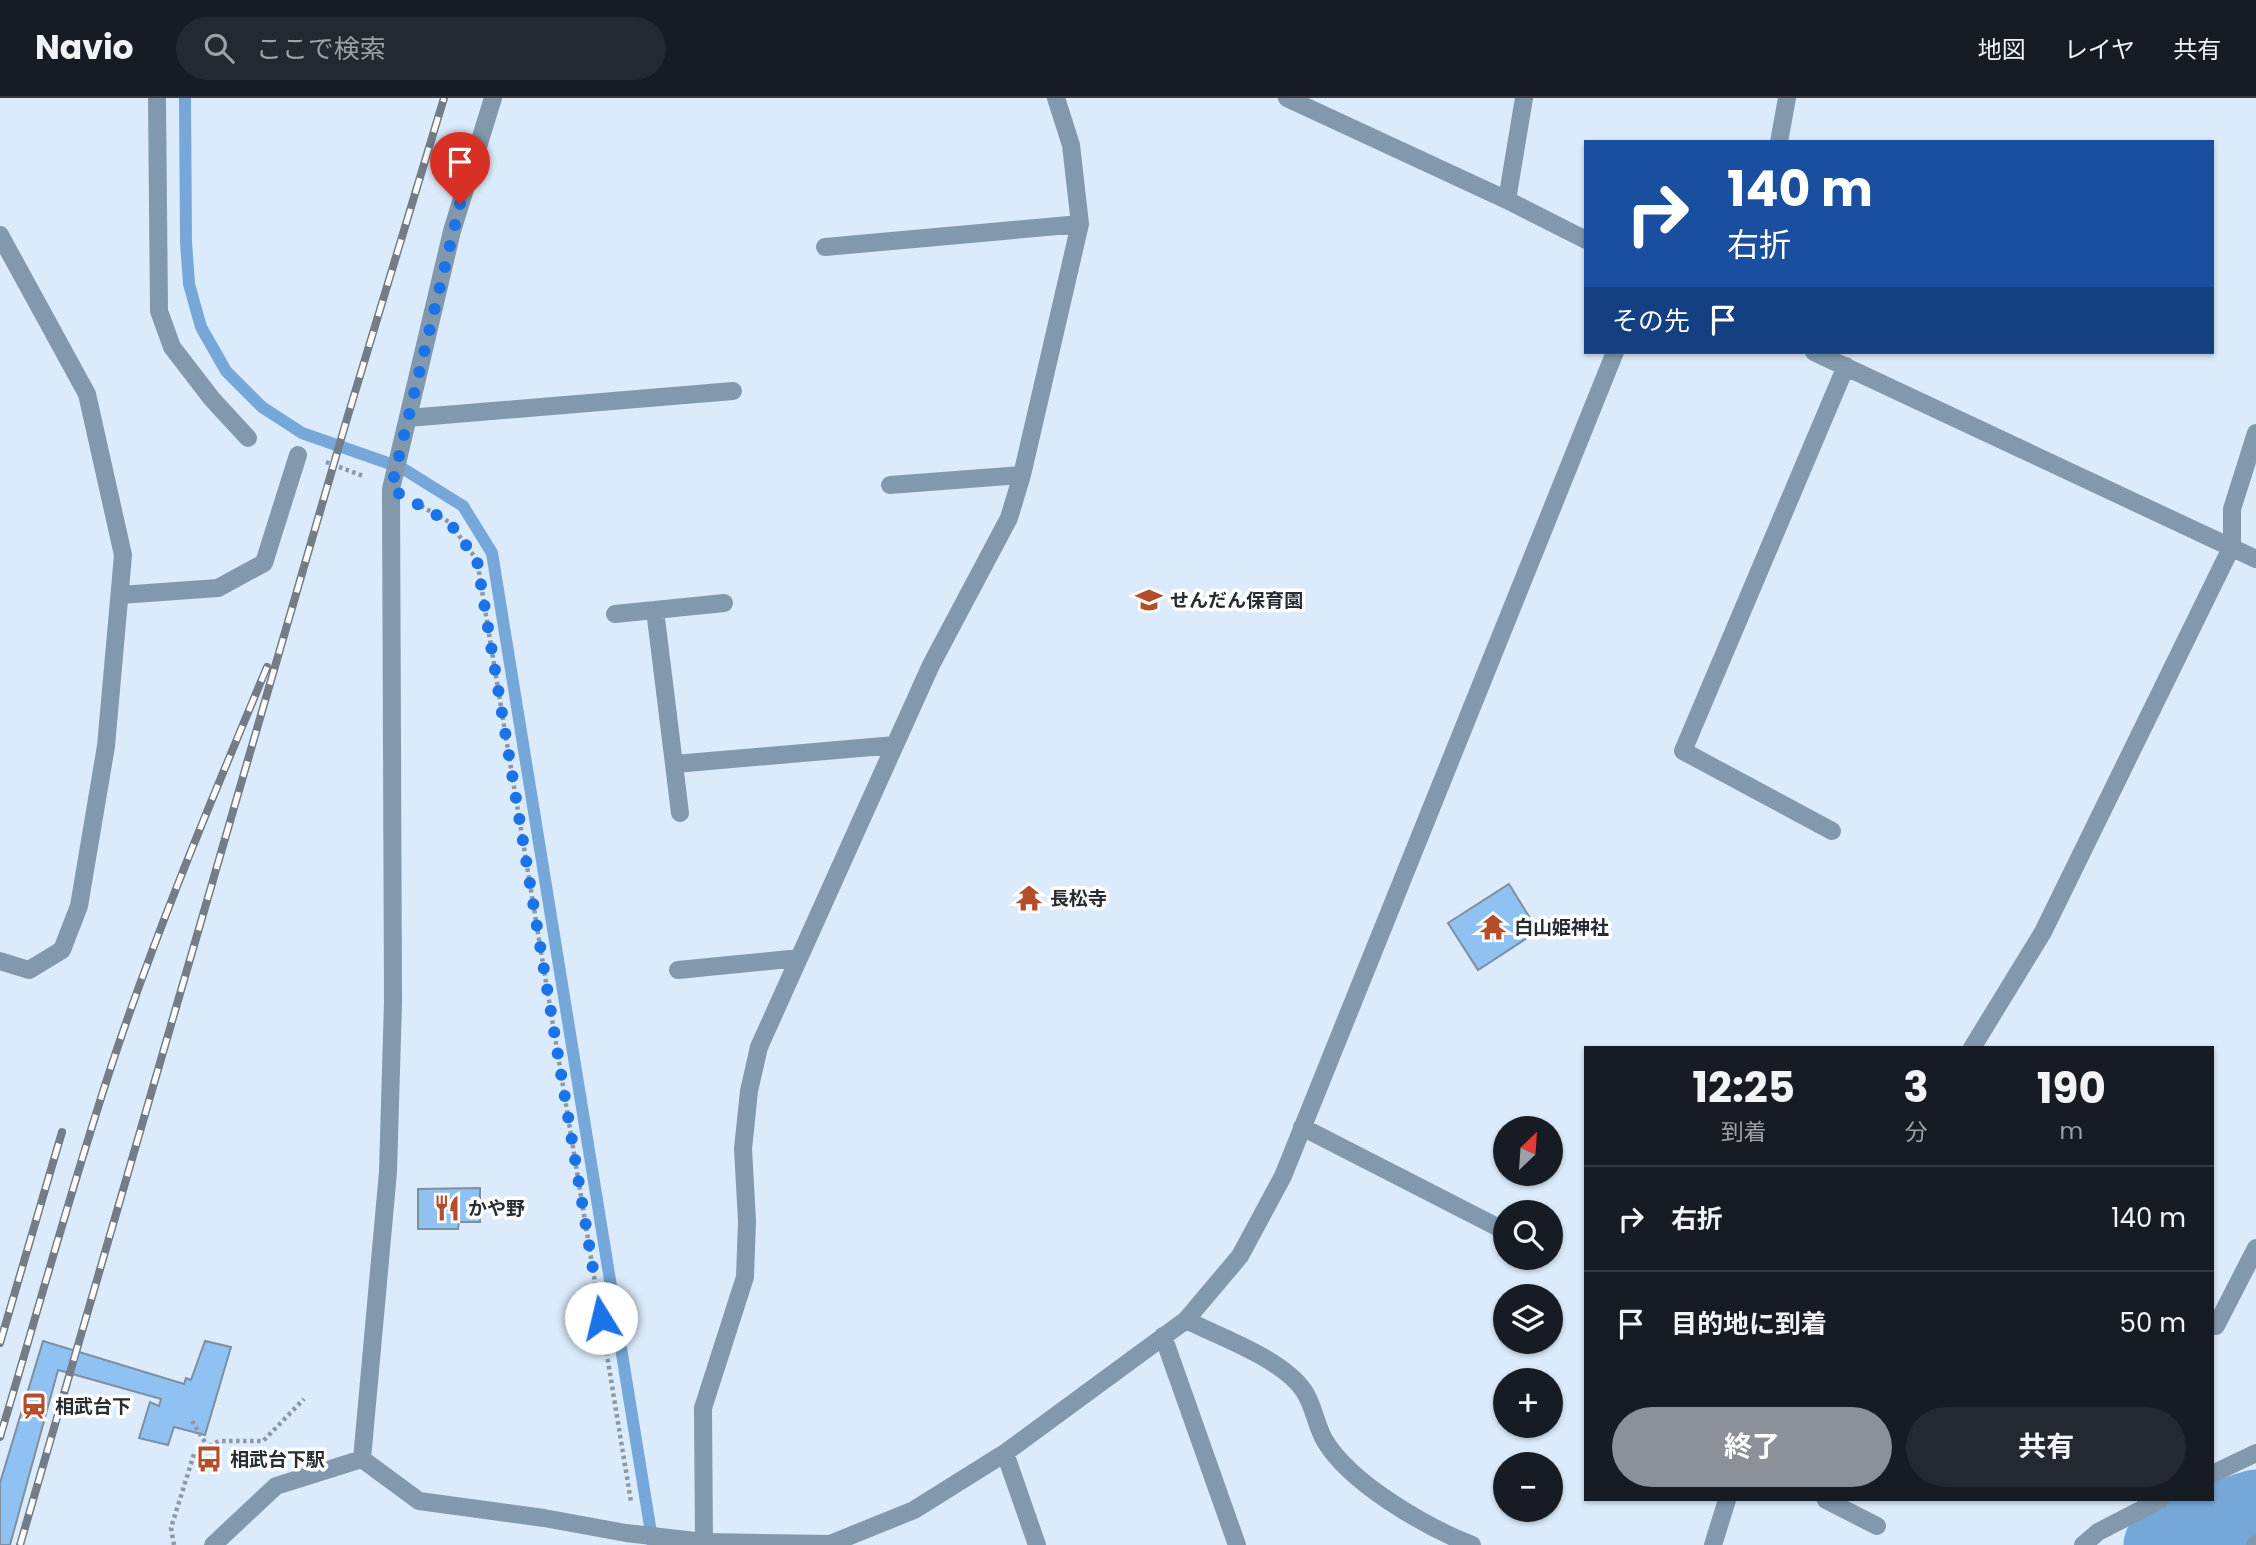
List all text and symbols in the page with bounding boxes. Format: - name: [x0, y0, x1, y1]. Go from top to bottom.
- search box: [176, 17, 666, 80]
- text: Navio: [35, 24, 134, 71]
- icon: search: [200, 29, 238, 67]
- text: ここで検索: [256, 31, 386, 67]
- text: 地図: [1978, 33, 2026, 66]
- text: レイヤ: [2064, 33, 2135, 66]
- text: 共有: [2173, 33, 2221, 66]
- pin: [430, 132, 490, 204]
- icon: arrive: [441, 143, 479, 181]
- text: 140 m: [1727, 155, 1873, 223]
- icon: right: [1612, 168, 1703, 259]
- text: 右折: [1727, 222, 1791, 267]
- icon: arrive: [1704, 301, 1742, 339]
- text: その先: [1612, 303, 1690, 339]
- school or university icon: せんだん保育園: [1134, 585, 1164, 615]
- place label: せんだん保育園: [1170, 587, 1303, 614]
- temple icon: 長松寺: [1014, 883, 1044, 913]
- place label: 長松寺: [1050, 885, 1107, 912]
- temple icon: 白山姫神社: [1478, 912, 1508, 942]
- place label: 白山姫神社: [1514, 914, 1609, 941]
- text: 12:25: [1692, 1058, 1795, 1117]
- text: 3: [1903, 1058, 1929, 1117]
- text: 190: [2037, 1059, 2106, 1118]
- text: m: [2059, 1115, 2083, 1147]
- north arrow: [1493, 1116, 1563, 1186]
- map controls: [1493, 1116, 1563, 1522]
- text: 到着: [1721, 1116, 1767, 1148]
- text: 分: [1904, 1116, 1927, 1148]
- restaurant icon: かや野: [432, 1193, 462, 1223]
- place label: かや野: [468, 1195, 525, 1222]
- button: search: [1493, 1200, 1563, 1270]
- icon: right: [1612, 1200, 1650, 1238]
- text: 140 m: [2111, 1200, 2186, 1236]
- text: 右折: [1671, 1201, 1723, 1237]
- position arrow: [564, 1281, 638, 1355]
- button: layers: [1493, 1284, 1563, 1354]
- icon: arrive: [1612, 1305, 1650, 1343]
- text: 50 m: [2120, 1305, 2186, 1341]
- text: 目的地に到着: [1671, 1306, 1827, 1342]
- button: +: [1493, 1368, 1563, 1438]
- station icon: 相武台下: [19, 1391, 49, 1421]
- place label: 相武台下: [55, 1393, 131, 1420]
- button: 終了: [1612, 1407, 1892, 1487]
- button: 共有: [1906, 1407, 2186, 1487]
- bus stop icon: 相武台下駅: [194, 1444, 224, 1474]
- place label: 相武台下駅: [230, 1446, 325, 1473]
- button: −: [1493, 1452, 1563, 1522]

